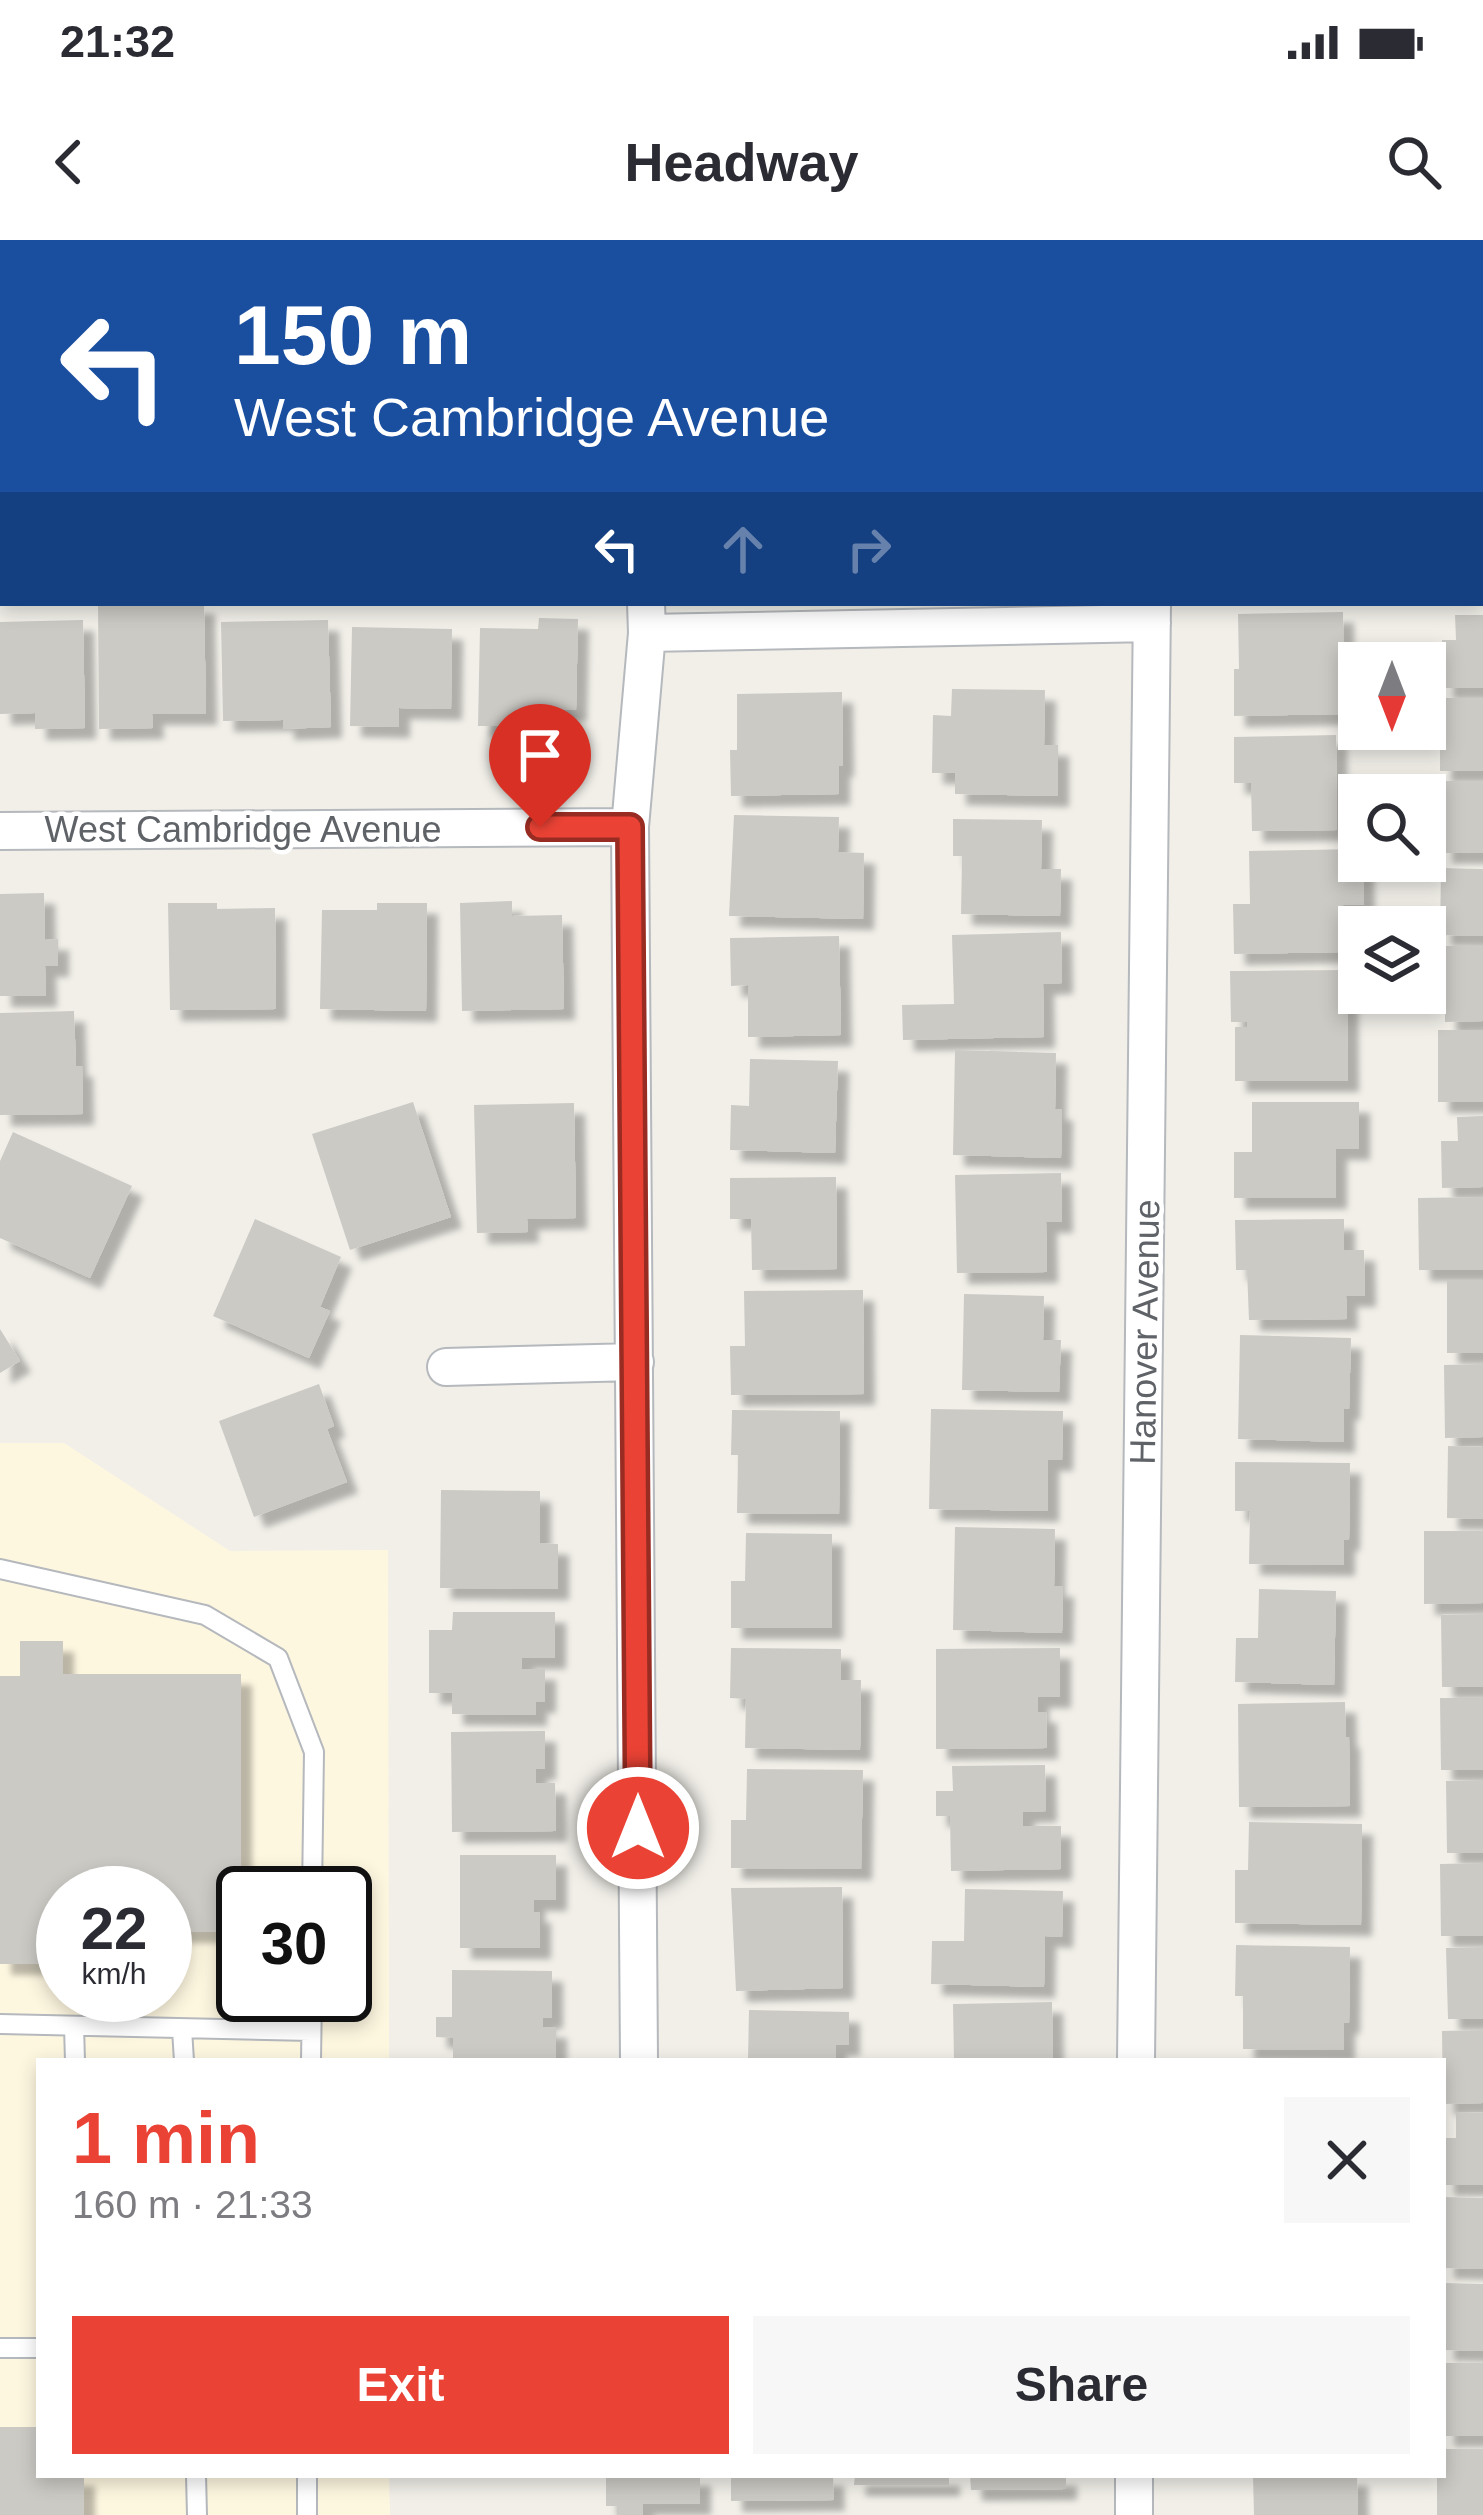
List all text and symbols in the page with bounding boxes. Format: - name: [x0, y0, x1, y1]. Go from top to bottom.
- text: 21:32: [60, 16, 175, 67]
- icon: back: [36, 129, 102, 195]
- icon: search: [1381, 129, 1447, 195]
- text: Headway: [624, 132, 859, 192]
- icon: left: [36, 288, 192, 444]
- text: 150 m: [234, 288, 472, 382]
- text: West Cambridge Avenue: [234, 387, 829, 447]
- icon: left: [584, 516, 650, 582]
- icon: ahead: [710, 516, 776, 582]
- icon: right: [836, 516, 902, 582]
- north arrow: [1338, 642, 1446, 750]
- map controls: [1338, 642, 1446, 1014]
- pin: [489, 704, 591, 827]
- icon: arrive: [507, 722, 573, 788]
- button: search: [1338, 774, 1446, 882]
- street label: West Cambridge Avenue: [45, 809, 441, 850]
- button: layers: [1338, 906, 1446, 1014]
- street label: Hanover Avenue: [1122, 1199, 1167, 1465]
- position arrow: [575, 1765, 701, 1891]
- speed limit sign: 30: [216, 1866, 372, 2022]
- text: 22: [81, 1895, 147, 1962]
- text: km/h: [81, 1957, 147, 1990]
- button: close: [1284, 2097, 1410, 2223]
- text: 1 min: [72, 2098, 260, 2178]
- text: 160 m · 21:33: [72, 2183, 313, 2226]
- button: Exit: [72, 2316, 729, 2454]
- button: Share: [753, 2316, 1410, 2454]

